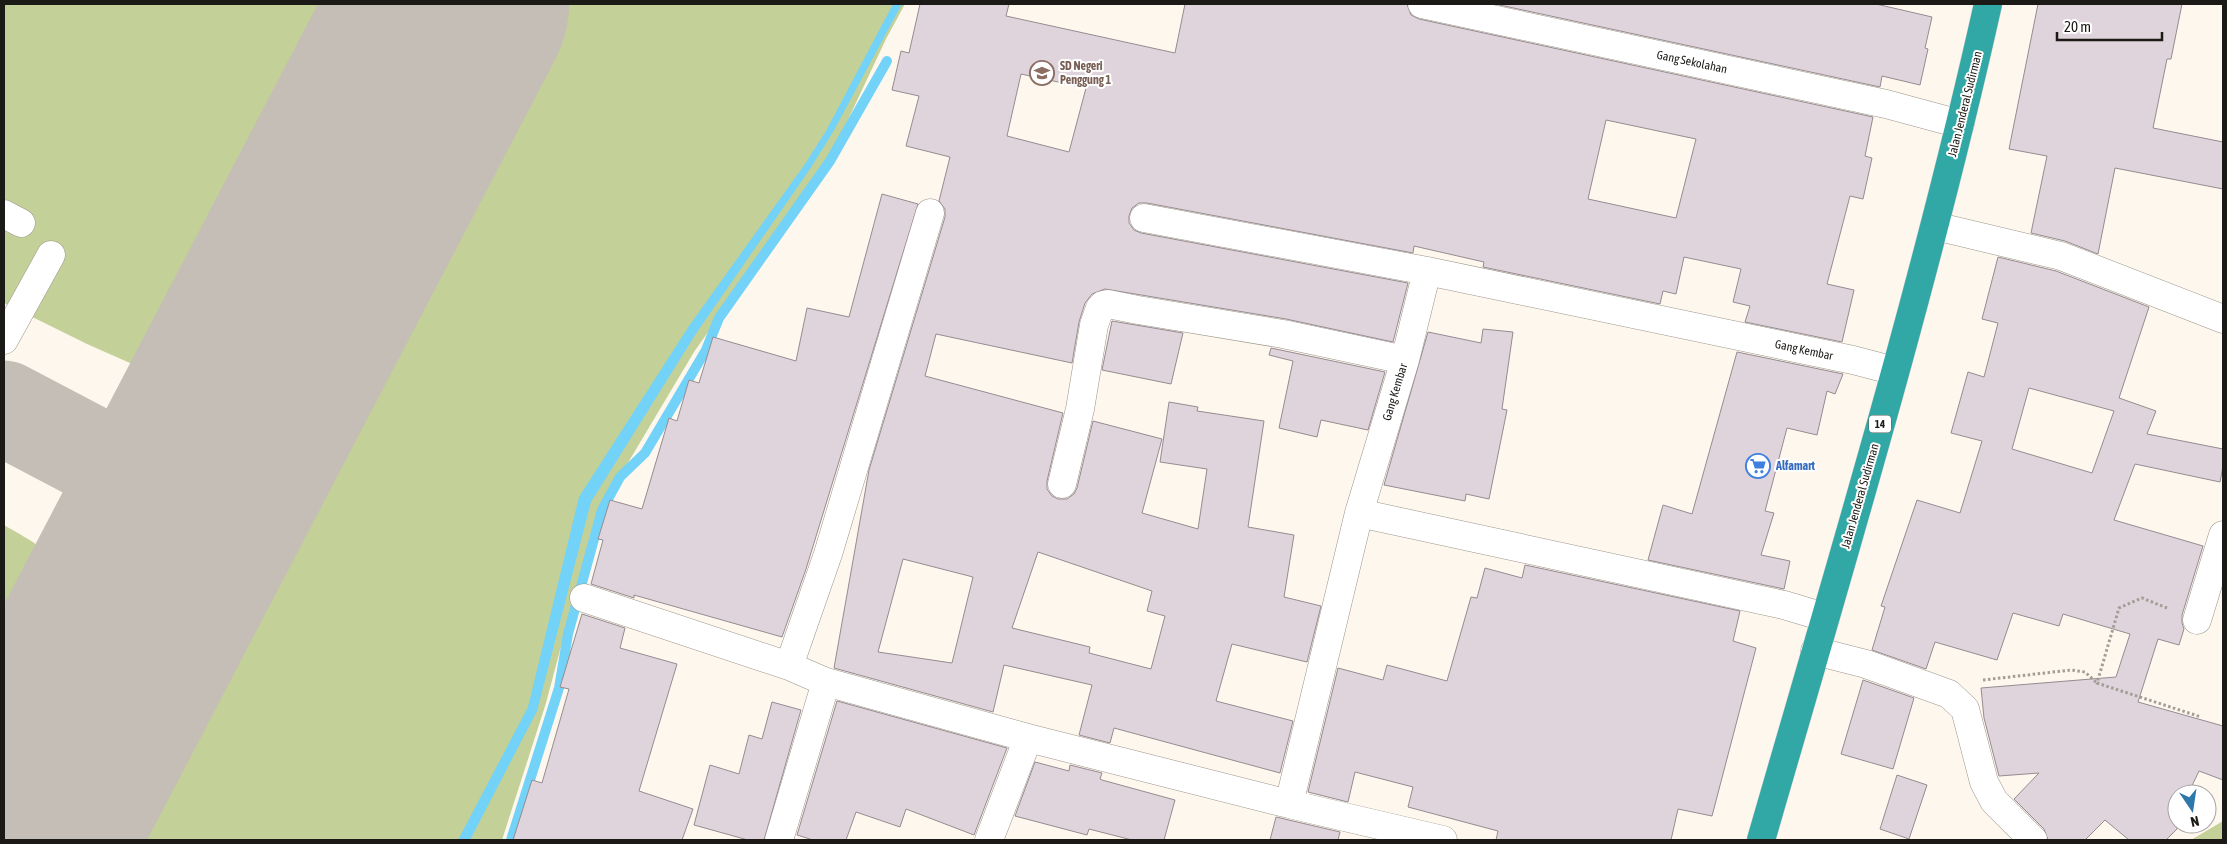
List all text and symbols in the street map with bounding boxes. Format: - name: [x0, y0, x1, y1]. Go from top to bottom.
- scale bar: [2057, 10, 2162, 42]
- text: 20 m: [2064, 18, 2091, 35]
- street label: Gang Sekolahan: [1655, 48, 1729, 76]
- street label: Jalan Jenderal Sudirman: [1945, 50, 1985, 158]
- place label: SD Negeri Penggung 1: [1060, 59, 1112, 87]
- school or university icon: SD Negeri Penggung 1: [1029, 60, 1055, 86]
- street label: Gang Kembar: [1774, 337, 1835, 363]
- street label: Gang Kembar: [1380, 361, 1410, 422]
- road number: 14: [1869, 416, 1891, 432]
- street label: Jalan Jenderal Sudirman: [1838, 442, 1882, 550]
- supermarket icon: Alfamart: [1745, 453, 1771, 479]
- place label: Alfamart: [1775, 459, 1816, 473]
- north arrow: [2167, 784, 2217, 834]
- text: N: [2189, 813, 2201, 830]

